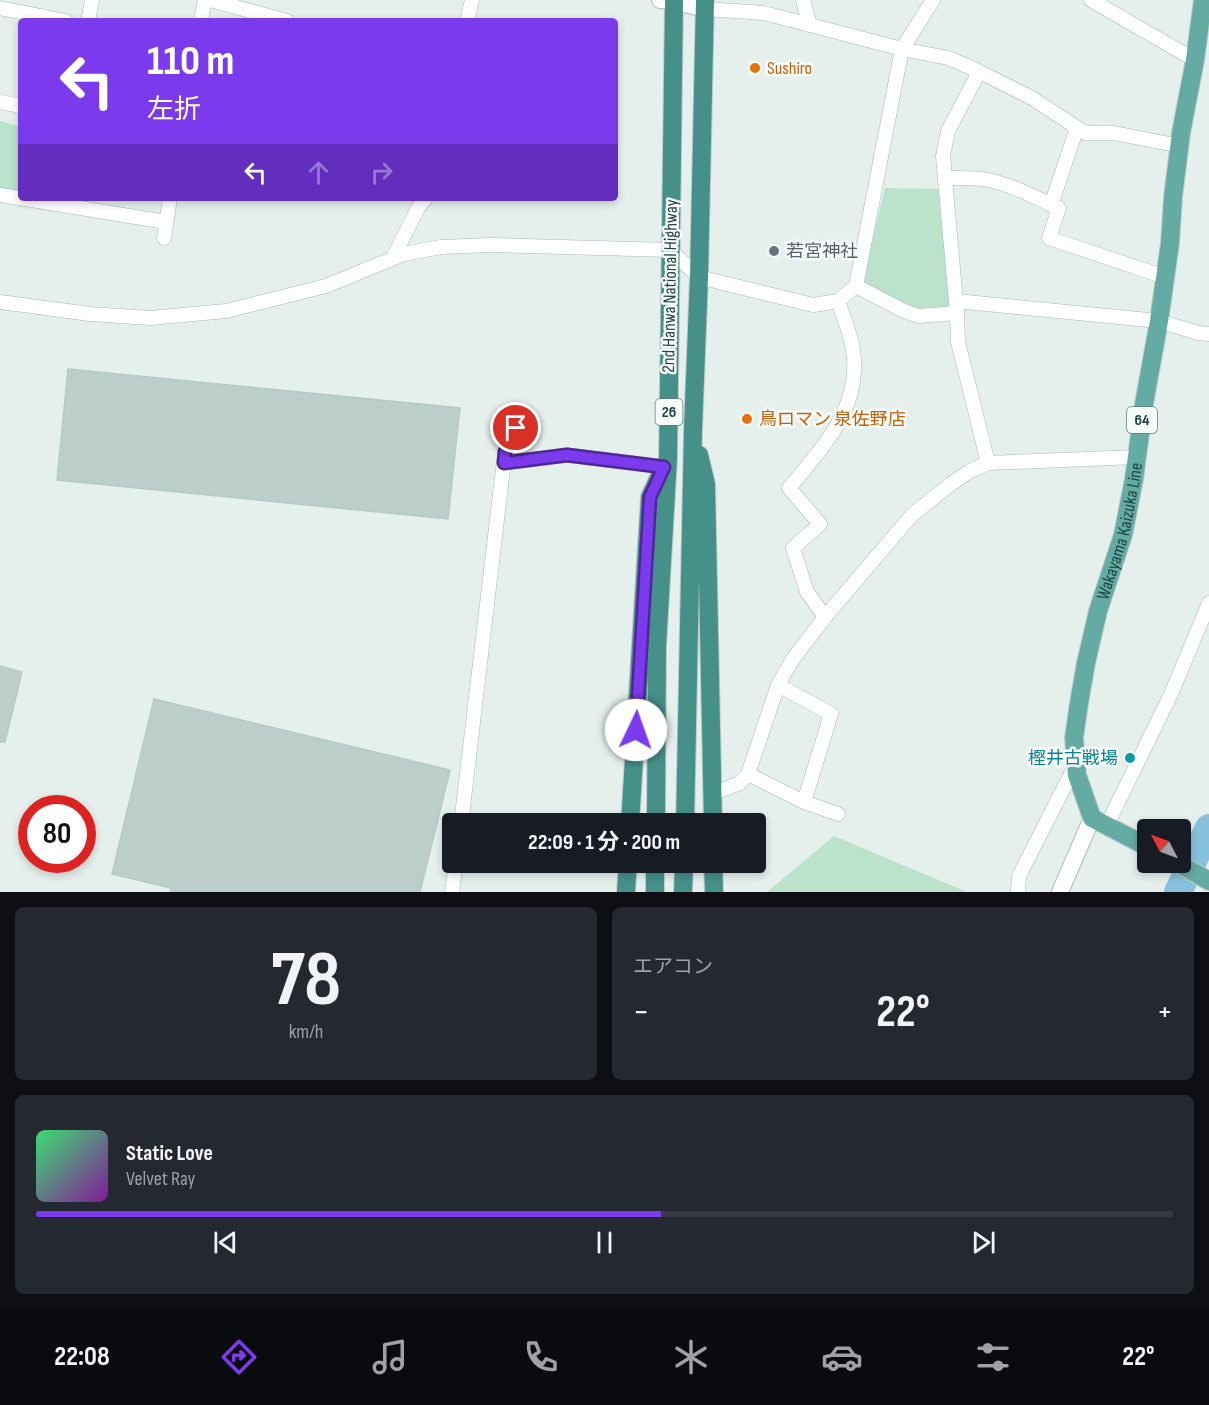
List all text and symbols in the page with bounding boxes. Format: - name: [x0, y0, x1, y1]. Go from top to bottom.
- text: 110 m: [147, 36, 234, 87]
- icon: left: [48, 42, 126, 120]
- place label: Sushiro: [767, 58, 812, 79]
- marker: Sushiro: [748, 61, 762, 75]
- text: 左折: [147, 94, 201, 126]
- icon: left: [239, 156, 272, 189]
- icon: ahead: [302, 156, 335, 189]
- icon: right: [365, 156, 398, 189]
- street label: 2nd Hanwa National Highway: [658, 199, 682, 373]
- place label: 若宮神社: [786, 241, 858, 262]
- marker: 若宮神社: [767, 244, 781, 258]
- road number: 26: [656, 399, 682, 425]
- pin: [490, 402, 541, 453]
- road number: 64: [1127, 407, 1157, 433]
- place label: 鳥ロマン 泉佐野店: [759, 409, 906, 430]
- icon: arrive: [499, 411, 532, 444]
- marker: 鳥ロマン 泉佐野店: [740, 412, 754, 426]
- street label: Wakayama Kaizuka Line: [1092, 461, 1147, 602]
- position arrow: [604, 698, 668, 762]
- place label: 樫井古戦場: [1028, 748, 1118, 769]
- marker: 樫井古戦場: [1123, 751, 1137, 765]
- speed limit sign: 80: [18, 795, 96, 873]
- north arrow: [1137, 819, 1191, 873]
- map controls: [1137, 819, 1191, 873]
- text: 22:09 · 1 分 · 200 m: [528, 829, 680, 856]
- text: 78: [271, 934, 341, 1027]
- text: エアコン: [633, 955, 713, 979]
- text: 22°: [876, 985, 930, 1040]
- text: −: [633, 992, 649, 1032]
- text: +: [1157, 992, 1173, 1032]
- text: km/h: [289, 1020, 323, 1044]
- text: Static Love: [126, 1140, 213, 1167]
- text: Velvet Ray: [126, 1167, 195, 1191]
- icon: previous: [209, 1226, 242, 1259]
- icon: pause: [588, 1226, 621, 1259]
- icon: next: [967, 1226, 1000, 1259]
- icon: directions: [218, 1336, 260, 1378]
- icon: music: [369, 1336, 411, 1378]
- icon: phone: [520, 1336, 562, 1378]
- icon: climate: [670, 1336, 712, 1378]
- icon: car: [821, 1336, 863, 1378]
- icon: filters: [972, 1336, 1014, 1378]
- text: 22:08: [54, 1341, 110, 1373]
- text: 22°: [1122, 1341, 1155, 1373]

